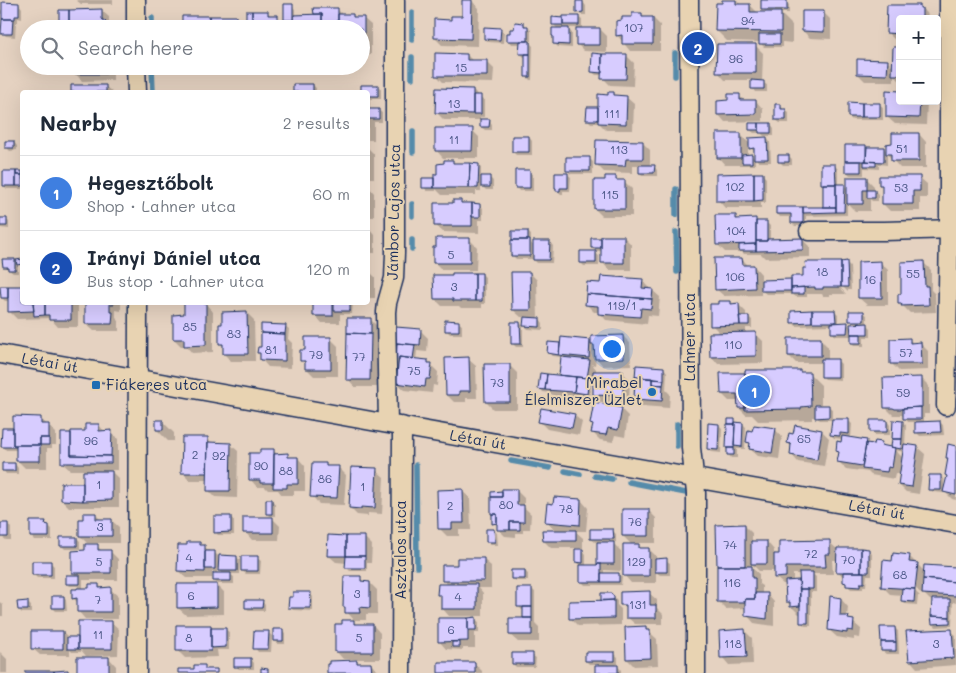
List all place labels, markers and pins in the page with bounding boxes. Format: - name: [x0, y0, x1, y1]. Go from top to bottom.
- pin: 2: [682, 29, 714, 67]
- place label: Mirabel Élelmiszer Üzlet: [525, 372, 642, 409]
- pin: 1: [738, 372, 770, 410]
- place label: Fiákeres utca: [106, 374, 207, 394]
- marker: Fiákeres utca: [90, 379, 102, 391]
- marker: Mirabel Élelmiszer Üzlet: [646, 386, 658, 398]

